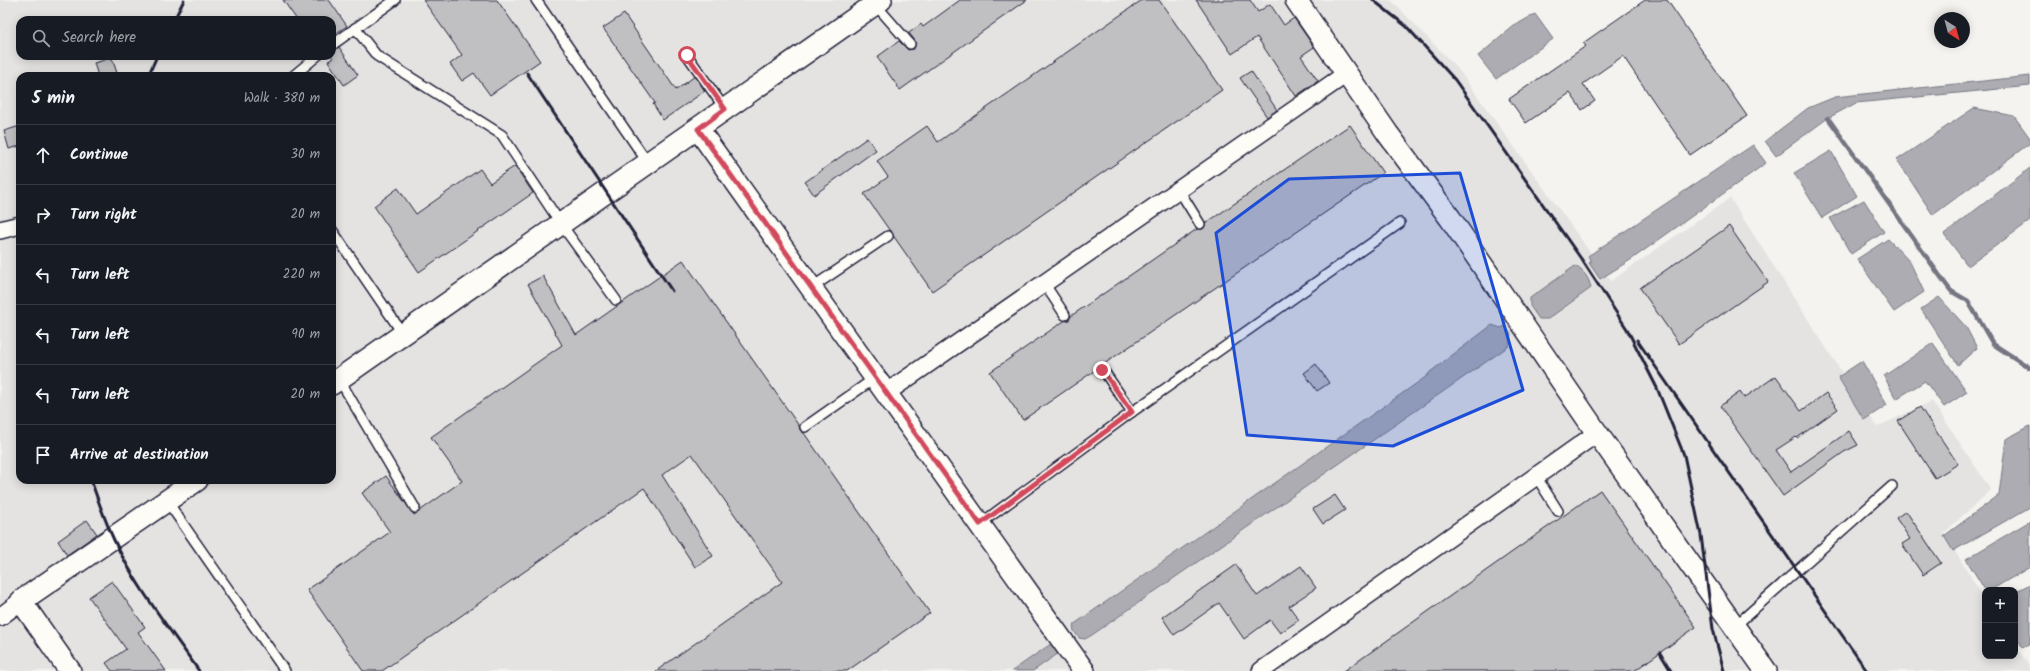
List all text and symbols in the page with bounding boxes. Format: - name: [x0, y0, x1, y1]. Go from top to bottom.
- north arrow: [1934, 12, 1970, 48]
- search box: [16, 16, 336, 60]
- text: Search here: [62, 26, 136, 50]
- icon: search: [30, 27, 52, 49]
- route start: [678, 46, 696, 64]
- text: 5 min: [32, 85, 75, 112]
- text: Walk · 380 m: [244, 88, 320, 109]
- text: Continue: [70, 143, 128, 167]
- icon: ahead: [32, 144, 54, 166]
- text: 30 m: [291, 144, 320, 165]
- text: Turn right: [70, 203, 137, 227]
- icon: right: [32, 204, 54, 226]
- text: 20 m: [290, 204, 320, 225]
- text: Turn left: [70, 263, 130, 287]
- icon: left: [32, 264, 54, 286]
- text: 220 m: [283, 264, 320, 285]
- text: Turn left: [70, 323, 130, 347]
- icon: left: [32, 324, 54, 346]
- text: 90 m: [292, 324, 320, 345]
- route end: [1093, 361, 1111, 379]
- text: Turn left: [70, 383, 130, 407]
- icon: left: [32, 384, 54, 406]
- text: 20 m: [290, 384, 320, 405]
- text: Arrive at destination: [70, 443, 209, 467]
- icon: arrive: [32, 444, 54, 466]
- map controls: [1982, 587, 2018, 659]
- button: +: [1982, 587, 2018, 623]
- button: −: [1982, 623, 2018, 659]

